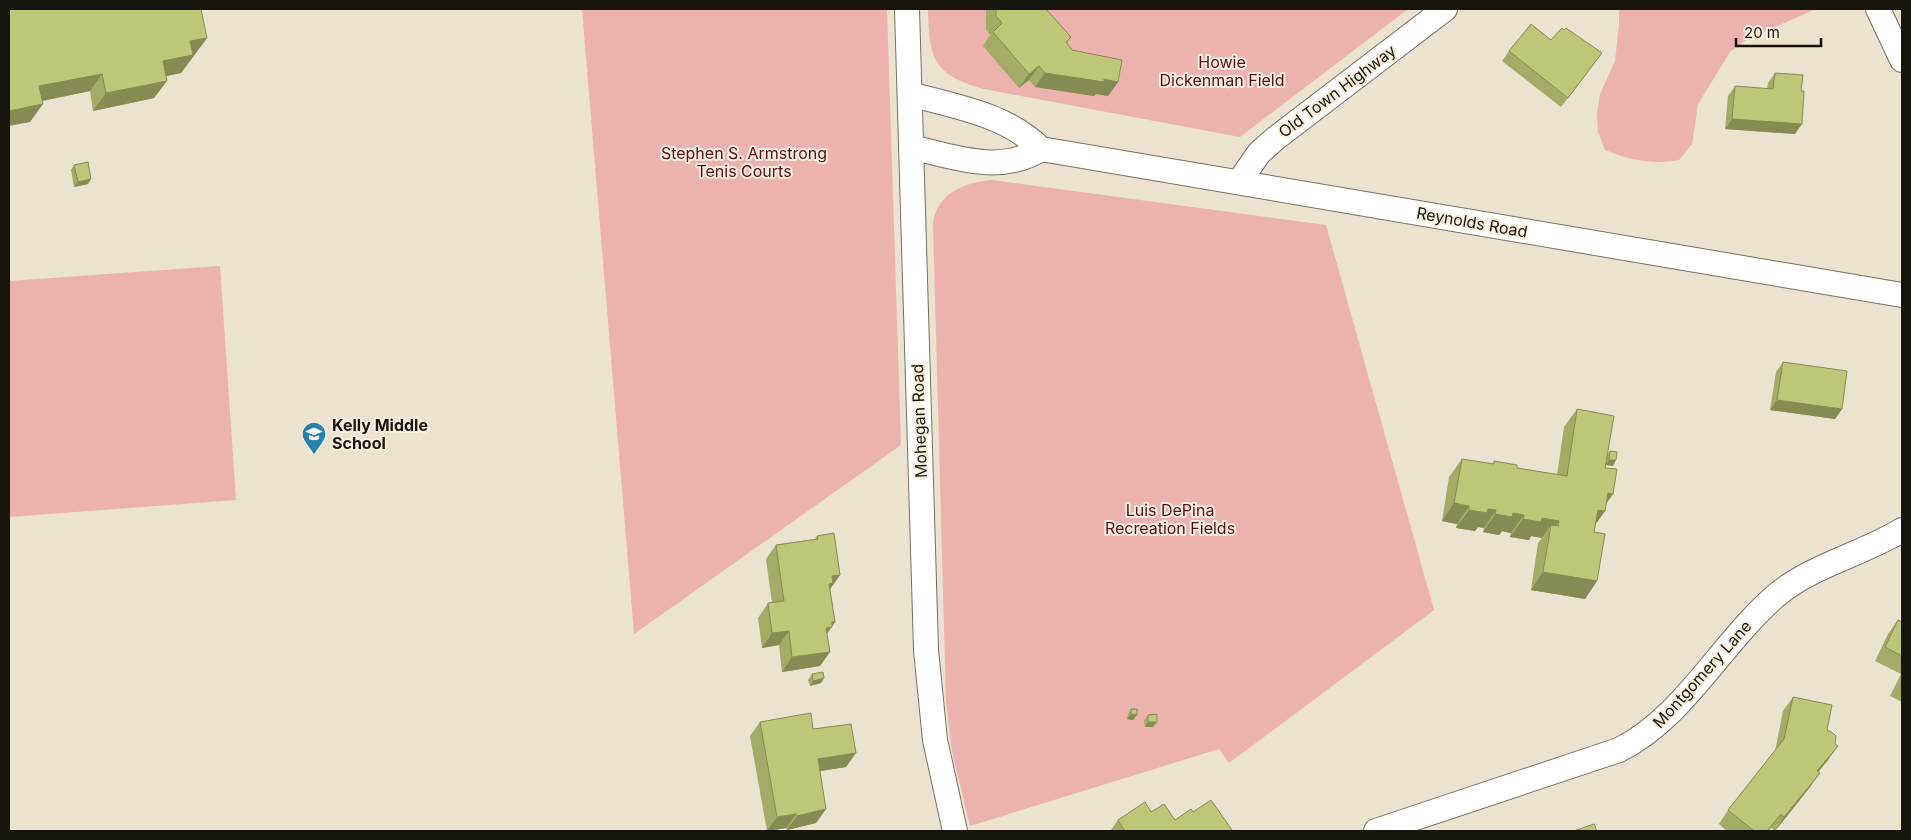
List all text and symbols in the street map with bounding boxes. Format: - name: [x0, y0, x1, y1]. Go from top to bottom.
- scale bar: [1736, 15, 1821, 47]
- text: 20 m: [1744, 23, 1780, 42]
- street label: Old Town Highway: [1274, 40, 1400, 142]
- park label: Howie Dickenman Field: [1159, 52, 1285, 90]
- park label: Stephen S. Armstrong Tenis Courts: [661, 143, 827, 181]
- street label: Reynolds Road: [1415, 202, 1529, 242]
- street label: Mohegan Road: [907, 364, 931, 478]
- place label: Kelly Middle School: [332, 415, 428, 453]
- school or university icon: Kelly Middle School: [301, 421, 327, 455]
- park label: Luis DePina Recreation Fields: [1105, 500, 1235, 538]
- street label: Montgomery Lane: [1648, 616, 1756, 732]

